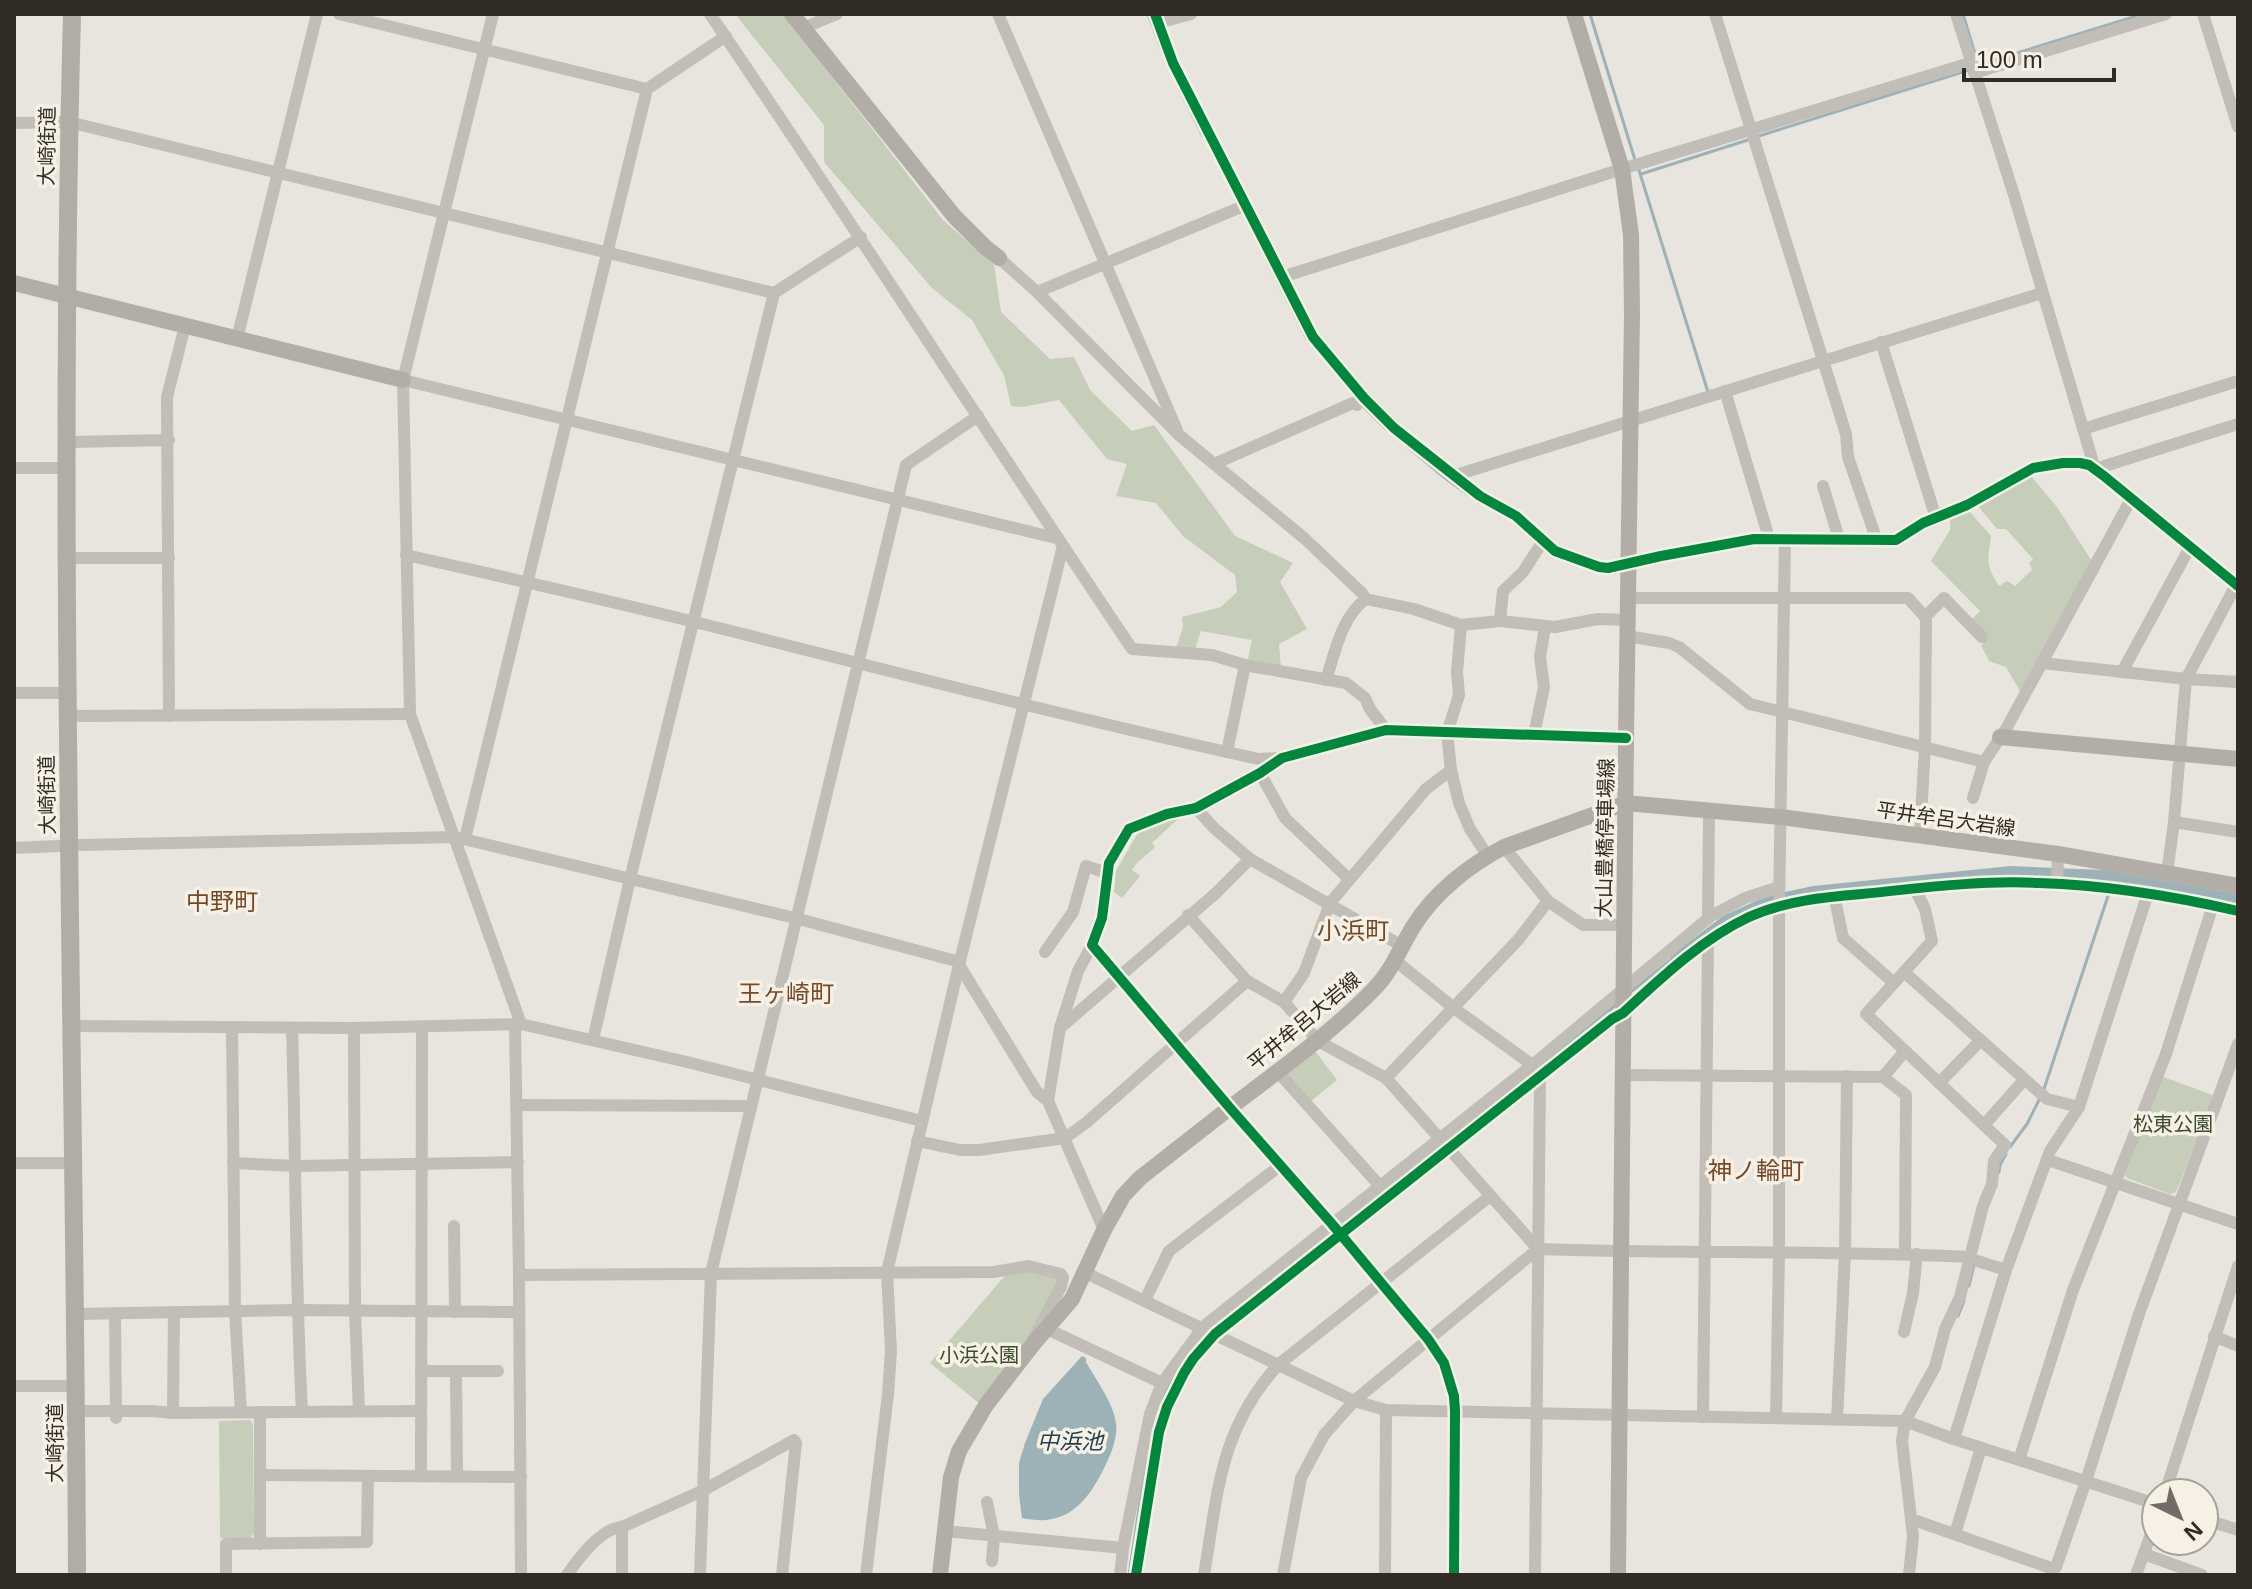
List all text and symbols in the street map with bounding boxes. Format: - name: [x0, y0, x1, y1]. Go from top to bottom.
- scale bar: [1964, 32, 2114, 82]
- text: 100 m: [1976, 46, 2043, 73]
- street label: 大崎街道: [35, 106, 59, 186]
- street label: 大崎街道: [35, 755, 59, 835]
- street label: 大山豊橋停車場線: [1593, 758, 1617, 918]
- street label: 平井牟呂大岩線: [1875, 798, 2017, 840]
- district label: 中野町: [186, 888, 258, 915]
- district label: 小浜町: [1317, 917, 1389, 944]
- street label: 平井牟呂大岩線: [1243, 968, 1365, 1074]
- district label: 王ヶ崎町: [738, 980, 834, 1007]
- park label: 松東公園: [2133, 1113, 2213, 1135]
- district label: 神ノ輪町: [1708, 1157, 1804, 1184]
- park label: 小浜公園: [939, 1344, 1019, 1366]
- street label: 大崎街道: [44, 1403, 66, 1483]
- water label: 中浜池: [1037, 1429, 1105, 1454]
- north arrow: [2140, 1477, 2220, 1557]
- text: N: [2179, 1517, 2208, 1546]

